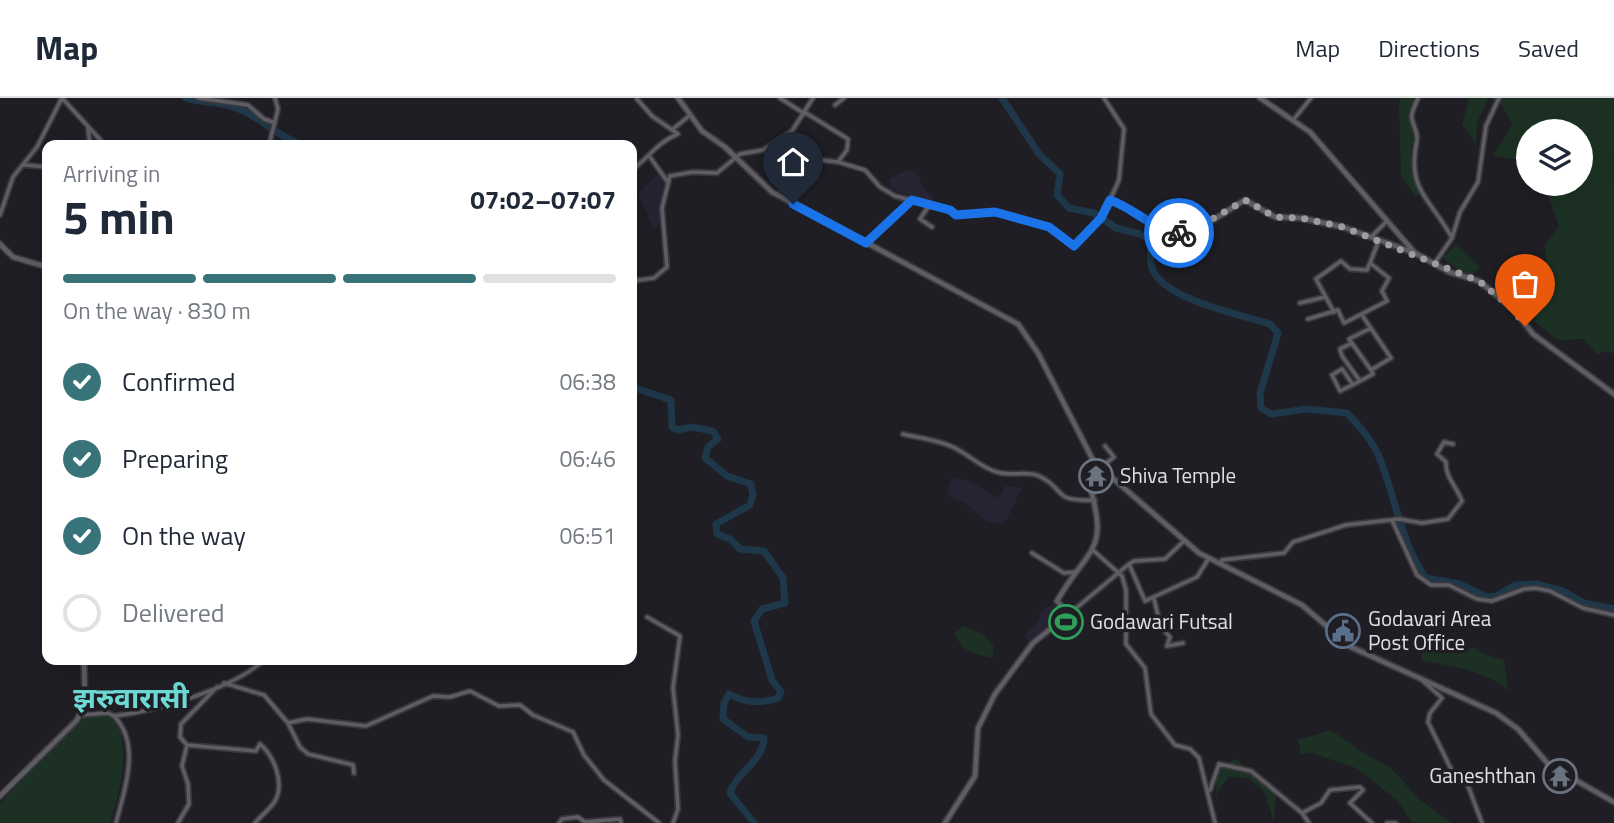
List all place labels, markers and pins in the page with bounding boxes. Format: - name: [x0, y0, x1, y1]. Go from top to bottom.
- pin: [763, 132, 823, 204]
- pin: [1495, 254, 1555, 326]
- temple icon: Shiva Temple: [1077, 457, 1115, 495]
- place label: Shiva Temple: [1120, 459, 1236, 491]
- place label: Godavari Area Post Office: [1368, 602, 1492, 658]
- sports icon: Godawari Futsal: [1047, 603, 1085, 641]
- place label: Godawari Futsal: [1090, 605, 1233, 637]
- public building icon: Godavari Area Post Office: [1324, 612, 1362, 650]
- temple icon: Ganeshthan: [1541, 757, 1579, 795]
- place label: Ganeshthan: [1429, 759, 1536, 791]

